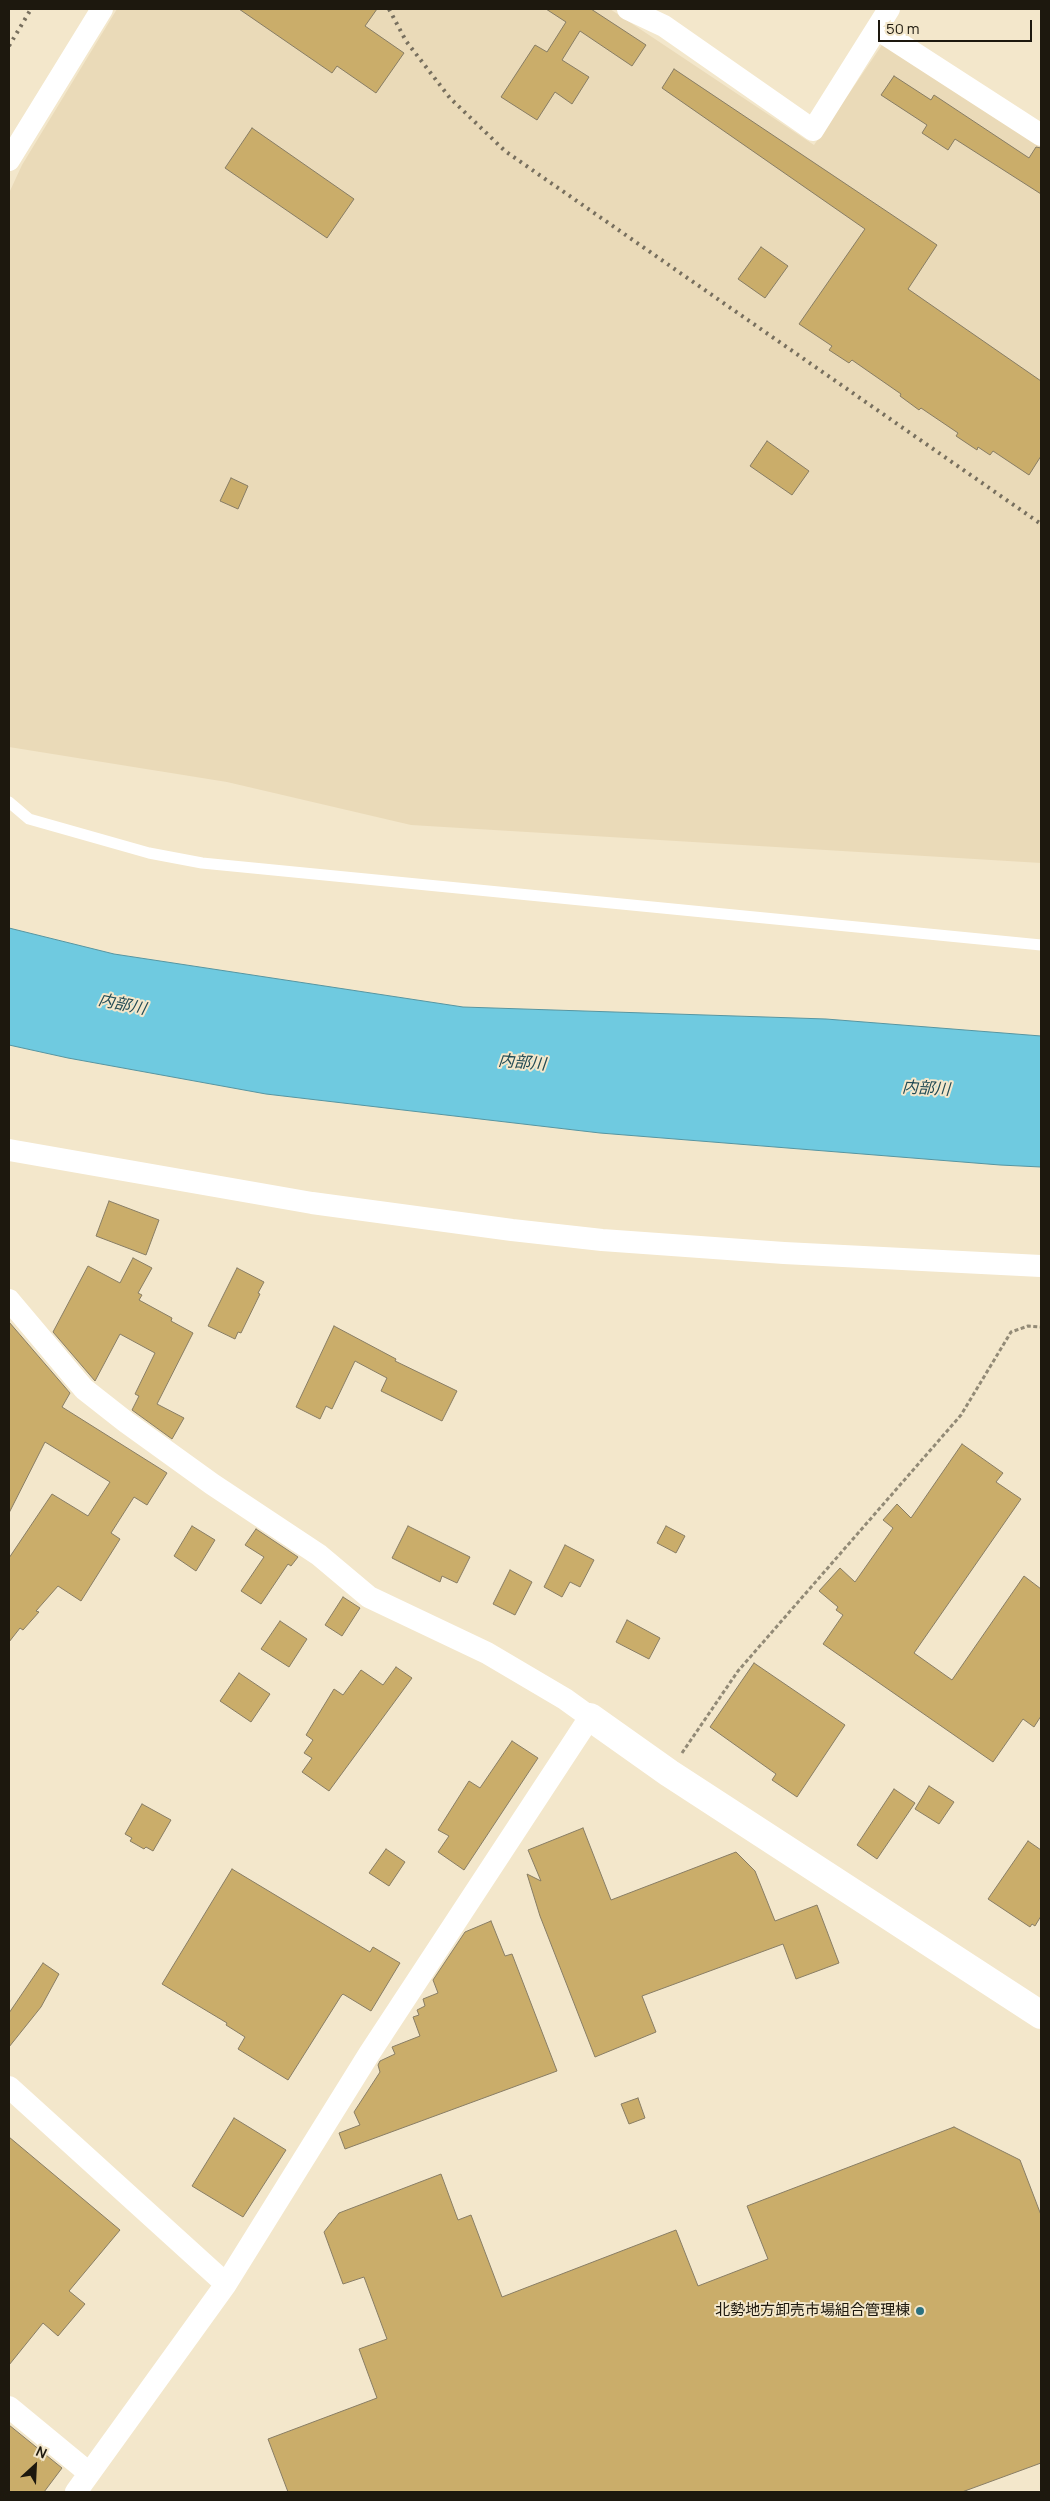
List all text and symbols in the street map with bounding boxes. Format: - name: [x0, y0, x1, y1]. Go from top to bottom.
- scale bar: [880, 10, 1034, 42]
- text: 50 m: [886, 18, 920, 39]
- water label: 内部川: [97, 991, 147, 1019]
- water label: 内部川: [497, 1051, 547, 1075]
- water label: 内部川: [902, 1078, 950, 1100]
- place label: 北勢地方卸売市場組合管理棟: [715, 2302, 910, 2320]
- marker: 北勢地方卸売市場組合管理棟: [914, 2305, 926, 2317]
- north arrow: [10, 2441, 60, 2491]
- text: N: [33, 2441, 50, 2463]

